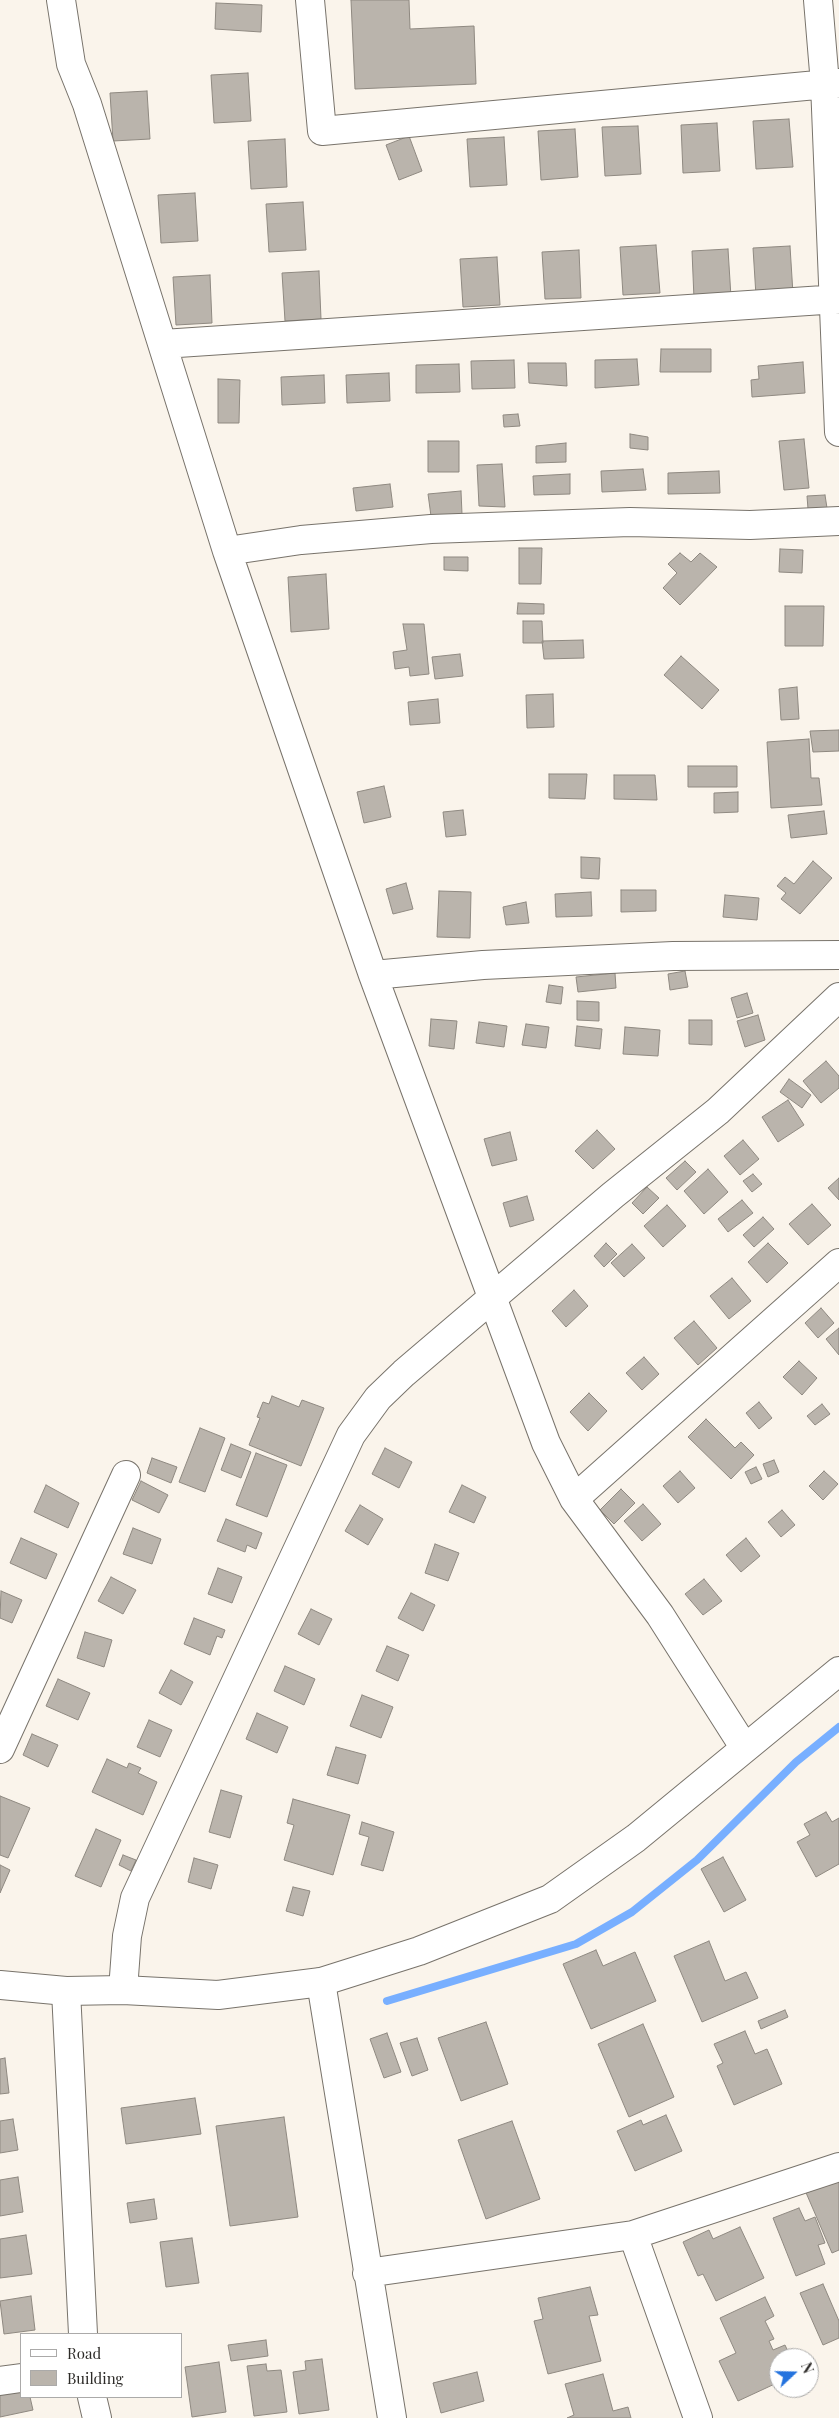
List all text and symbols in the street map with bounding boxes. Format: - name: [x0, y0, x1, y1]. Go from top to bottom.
- legend: [20, 2333, 182, 2398]
- text: Road: [67, 2343, 101, 2363]
- north arrow: [769, 2348, 819, 2398]
- text: N: [797, 2360, 818, 2376]
- text: Building: [67, 2368, 123, 2388]

